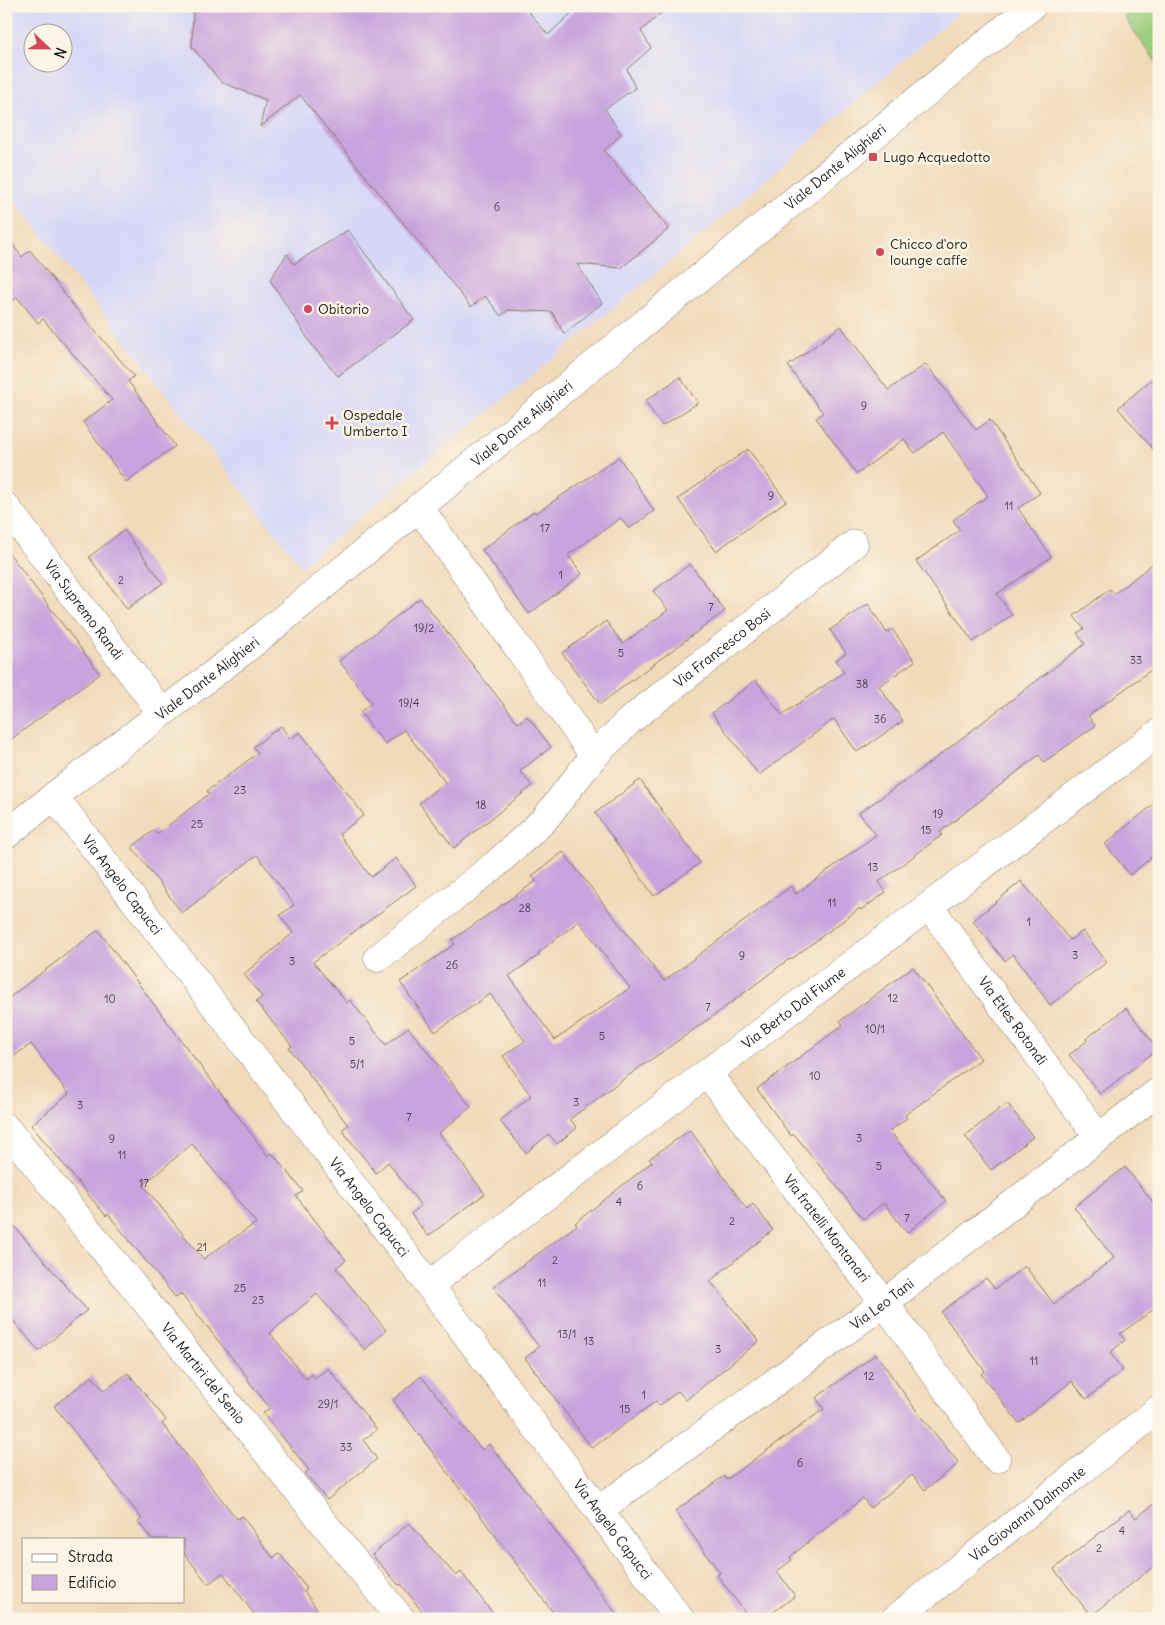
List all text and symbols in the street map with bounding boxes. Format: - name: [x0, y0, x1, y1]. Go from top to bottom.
- north arrow: [22, 22, 72, 72]
- text: N: [50, 45, 70, 61]
- street label: Viale Dante Alighieri: [781, 120, 890, 214]
- place label: Lugo Acquedotto: [883, 148, 990, 166]
- marker: Lugo Acquedotto: [867, 151, 879, 163]
- house number: 6: [494, 200, 500, 214]
- place label: Chicco d'oro lounge caffe: [890, 235, 968, 269]
- marker: Chicco d'oro lounge caffe: [874, 246, 886, 258]
- place label: Obitorio: [318, 300, 369, 318]
- marker: Obitorio: [302, 303, 314, 315]
- street label: Viale Dante Alighieri: [467, 377, 576, 470]
- house number: 9: [861, 399, 867, 413]
- place label: Ospedale Umberto I: [343, 406, 408, 440]
- marker: Ospedale Umberto I: [325, 416, 339, 430]
- house number: 9: [768, 489, 774, 503]
- house number: 11: [1005, 499, 1013, 513]
- house number: 17: [540, 521, 550, 535]
- street label: Via Supremo Randi: [41, 557, 127, 663]
- house number: 1: [559, 568, 563, 582]
- house number: 2: [118, 573, 124, 587]
- house number: 7: [708, 600, 714, 614]
- street label: Via Francesco Bosi: [670, 604, 774, 691]
- house number: 19/2: [414, 621, 434, 635]
- street label: Viale Dante Alighieri: [152, 633, 263, 724]
- house number: 5: [618, 646, 624, 660]
- house number: 33: [1130, 653, 1142, 667]
- house number: 38: [856, 677, 868, 691]
- house number: 19/4: [399, 696, 419, 710]
- house number: 36: [874, 712, 886, 726]
- house number: 23: [234, 783, 246, 797]
- house number: 18: [476, 798, 486, 812]
- house number: 19: [933, 807, 943, 821]
- house number: 25: [191, 817, 203, 831]
- house number: 15: [921, 823, 931, 837]
- street label: Via Angelo Capucci: [78, 832, 166, 938]
- house number: 13: [868, 860, 878, 874]
- house number: 11: [828, 896, 836, 910]
- house number: 28: [519, 901, 531, 915]
- house number: 1: [1027, 915, 1031, 929]
- house number: 3: [1072, 948, 1078, 962]
- house number: 9: [739, 949, 745, 963]
- house number: 3: [289, 954, 295, 968]
- house number: 26: [446, 958, 458, 972]
- street label: Via Berto Dal Fiume: [738, 963, 849, 1053]
- street label: Via Etles Rotondi: [975, 973, 1051, 1068]
- house number: 12: [888, 991, 898, 1005]
- house number: 10: [104, 992, 116, 1006]
- house number: 7: [705, 1000, 711, 1014]
- house number: 10/1: [865, 1022, 885, 1036]
- house number: 5: [599, 1029, 605, 1043]
- house number: 5: [349, 1034, 355, 1048]
- house number: 5/1: [350, 1057, 364, 1071]
- house number: 10: [809, 1069, 821, 1083]
- house number: 3: [573, 1095, 579, 1109]
- house number: 3: [77, 1098, 83, 1112]
- house number: 7: [406, 1110, 412, 1124]
- house number: 3: [856, 1131, 862, 1145]
- house number: 9: [109, 1132, 115, 1146]
- house number: 11: [118, 1148, 126, 1162]
- street label: Via Angelo Capucci: [325, 1154, 413, 1260]
- house number: 5: [876, 1159, 882, 1173]
- street label: Via fratelli Montanari: [779, 1171, 874, 1286]
- house number: 17: [139, 1176, 149, 1190]
- house number: 6: [637, 1179, 643, 1193]
- house number: 4: [616, 1195, 622, 1209]
- house number: 7: [904, 1211, 910, 1225]
- house number: 2: [729, 1214, 735, 1228]
- house number: 21: [197, 1240, 207, 1254]
- house number: 2: [552, 1253, 558, 1267]
- street label: Via Leo Tani: [847, 1274, 917, 1334]
- house number: 11: [538, 1276, 546, 1290]
- house number: 25: [234, 1281, 246, 1295]
- house number: 23: [252, 1293, 264, 1307]
- street label: Via Martiri del Senio: [157, 1319, 250, 1428]
- house number: 13/1: [558, 1327, 576, 1341]
- house number: 13: [584, 1334, 594, 1348]
- house number: 3: [715, 1342, 721, 1356]
- house number: 11: [1030, 1354, 1038, 1368]
- house number: 12: [864, 1369, 874, 1383]
- house number: 1: [642, 1388, 646, 1402]
- house number: 29/1: [318, 1397, 338, 1411]
- house number: 15: [620, 1402, 630, 1416]
- house number: 33: [340, 1440, 352, 1454]
- house number: 6: [797, 1456, 803, 1470]
- street label: Via Giovanni Dalmonte: [966, 1462, 1089, 1565]
- street label: Via Angelo Capucci: [569, 1476, 656, 1583]
- house number: 4: [1119, 1524, 1125, 1538]
- legend: [22, 1538, 185, 1602]
- house number: 2: [1096, 1541, 1102, 1555]
- text: Strada: [68, 1547, 113, 1566]
- text: Edificio: [68, 1573, 116, 1592]

